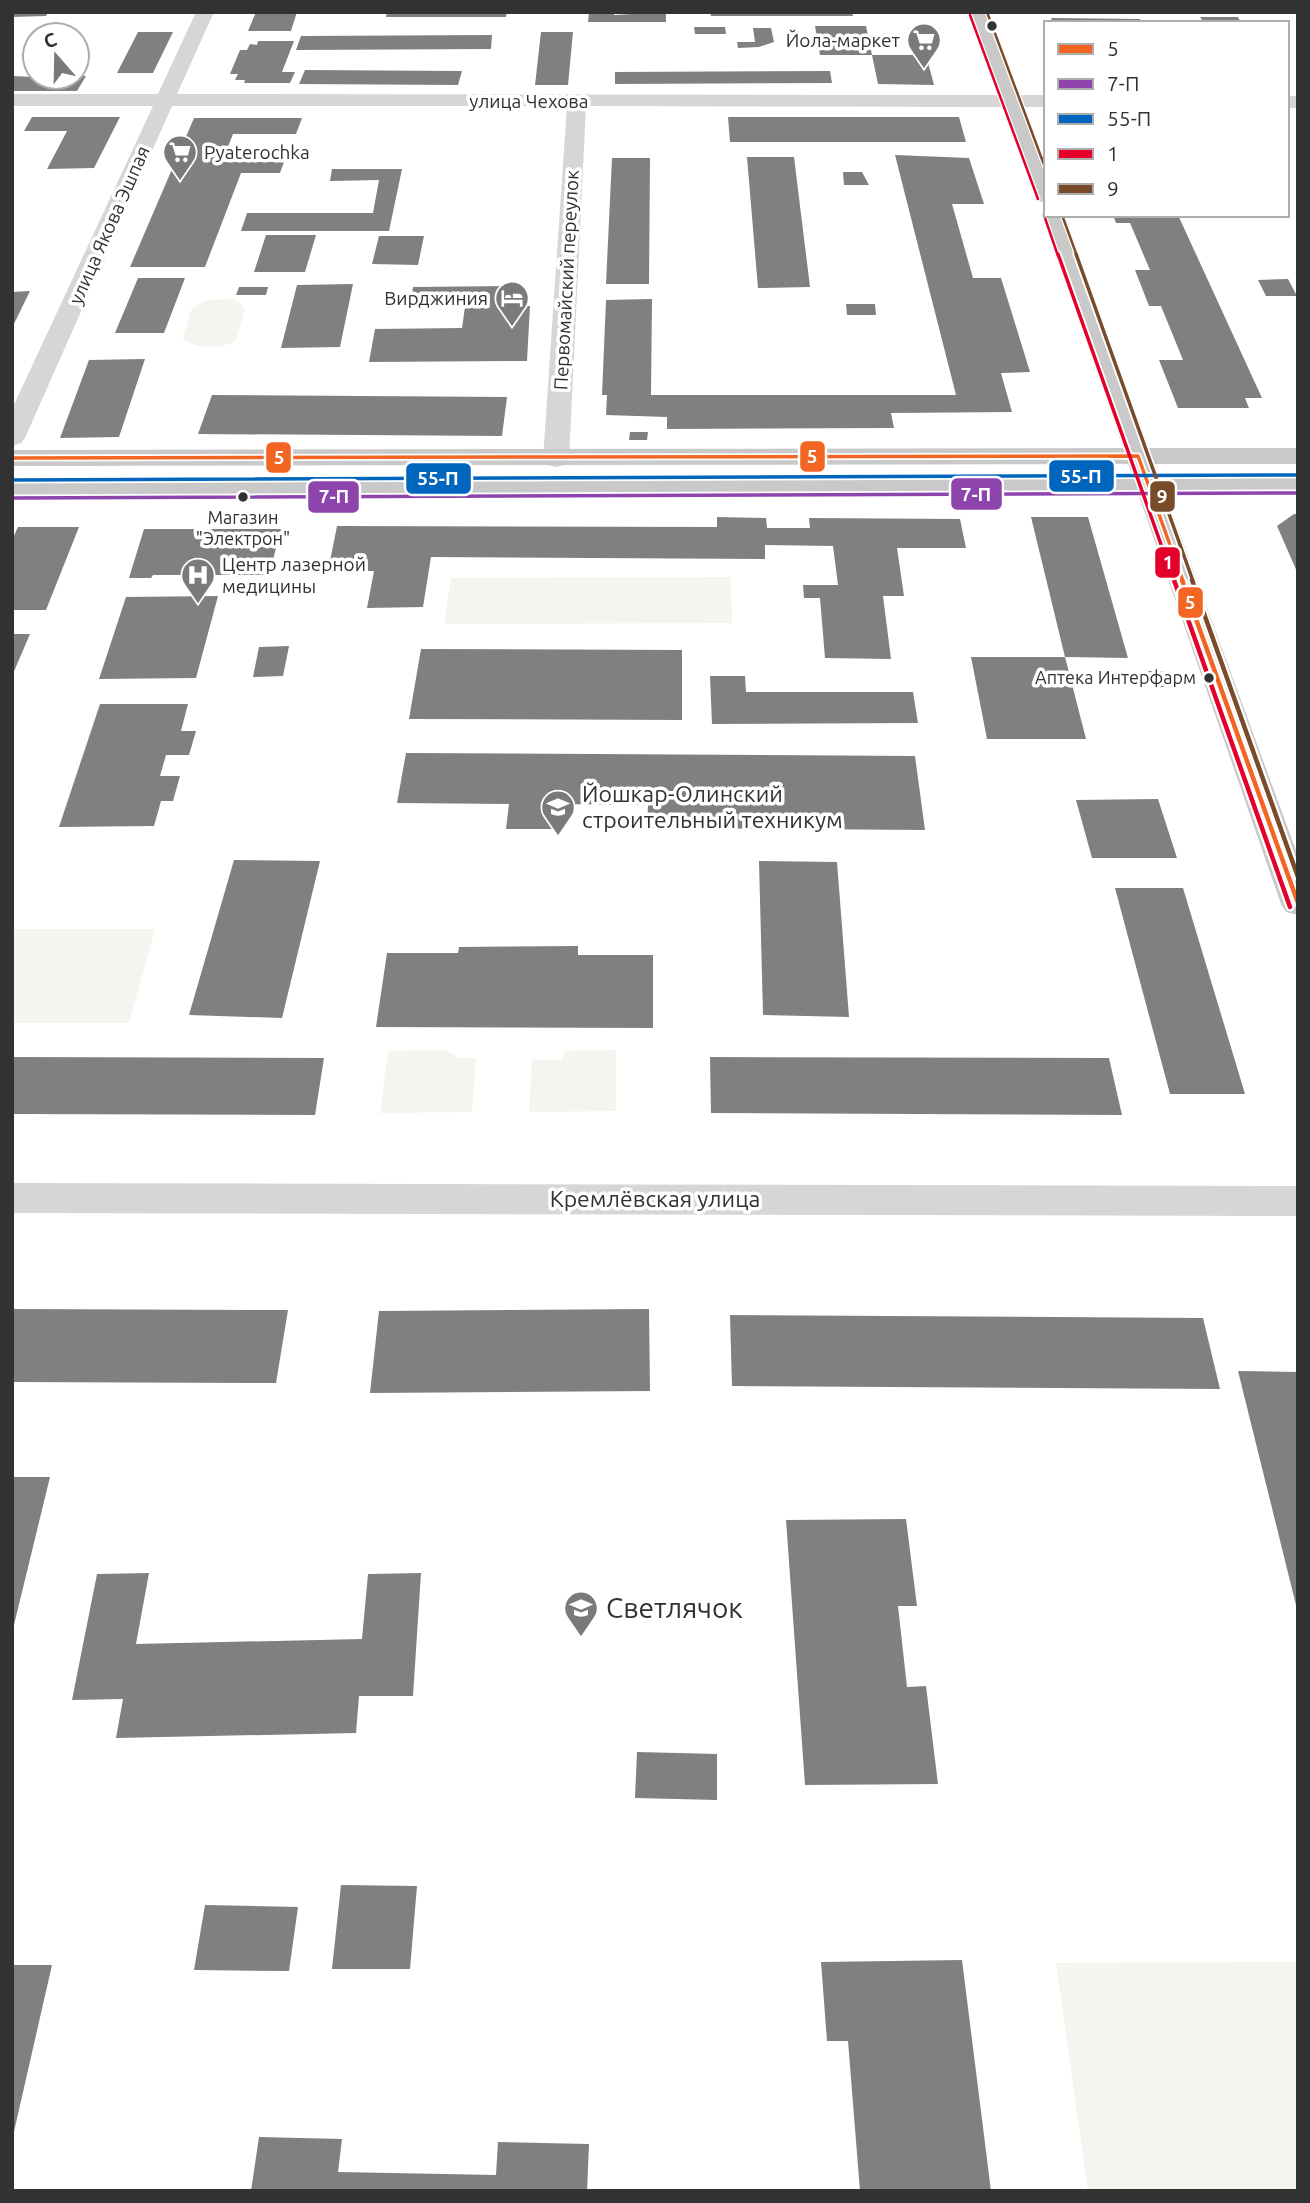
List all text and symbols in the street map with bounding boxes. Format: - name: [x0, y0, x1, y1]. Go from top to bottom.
- unlabelled marker: [985, 19, 999, 33]
- north arrow: [21, 21, 91, 91]
- supermarket icon: Йола-маркет: [905, 21, 943, 70]
- legend: [1044, 21, 1289, 217]
- text: С: [41, 28, 60, 52]
- place label: Йола-маркет: [786, 29, 901, 51]
- text: 5: [1107, 36, 1119, 60]
- text: 7-П: [1107, 71, 1139, 95]
- street label: улица Чехова: [469, 90, 589, 112]
- text: 55-П: [1107, 106, 1151, 130]
- supermarket icon: Pyaterochka: [161, 133, 199, 182]
- place label: Pyaterochka: [204, 141, 310, 163]
- text: 1: [1107, 141, 1119, 165]
- street label: улица Якова Эшпая: [64, 142, 154, 308]
- street label: Первомайский переулок: [549, 169, 583, 391]
- text: 9: [1107, 176, 1119, 200]
- hotel icon: Вирджиния: [493, 279, 531, 328]
- place label: Вирджиния: [384, 287, 488, 309]
- line badge: 5: [799, 440, 826, 473]
- line badge: 5: [265, 441, 292, 474]
- text: 5: [807, 445, 817, 467]
- text: 5: [274, 446, 284, 468]
- line badge: 55-П: [1048, 459, 1115, 493]
- line badge: 55-П: [405, 462, 472, 495]
- text: 55-П: [1060, 465, 1102, 487]
- text: 55-П: [417, 467, 459, 489]
- line badge: 7-П: [950, 477, 1003, 511]
- line badge: 7-П: [307, 480, 360, 514]
- line badge: 9: [1149, 480, 1176, 513]
- text: 7-П: [961, 483, 991, 505]
- text: 7-П: [319, 485, 349, 507]
- text: 9: [1157, 485, 1167, 507]
- marker: Магазин "Электрон": [236, 490, 250, 504]
- place label: Магазин "Электрон": [196, 507, 290, 548]
- line badge: 1: [1154, 546, 1181, 579]
- text: 1: [1163, 551, 1173, 573]
- place label: Центр лазерной медицины: [222, 553, 366, 597]
- hospital icon: Центр лазерной медицины: [179, 556, 217, 605]
- line badge: 5: [1177, 586, 1204, 619]
- text: 5: [1185, 591, 1195, 613]
- place label: Аптека Интерфарм: [1035, 667, 1196, 687]
- marker: Аптека Интерфарм: [1202, 671, 1216, 685]
- place label: Йошкар-Олинский строительный техникум: [582, 781, 843, 832]
- school or university icon: Йошкар-Олинский строительный техникум: [539, 788, 577, 837]
- street label: Кремлёвская улица: [550, 1186, 760, 1211]
- school or university icon: Светлячок: [562, 1589, 600, 1638]
- place label: Светлячок: [606, 1592, 743, 1623]

